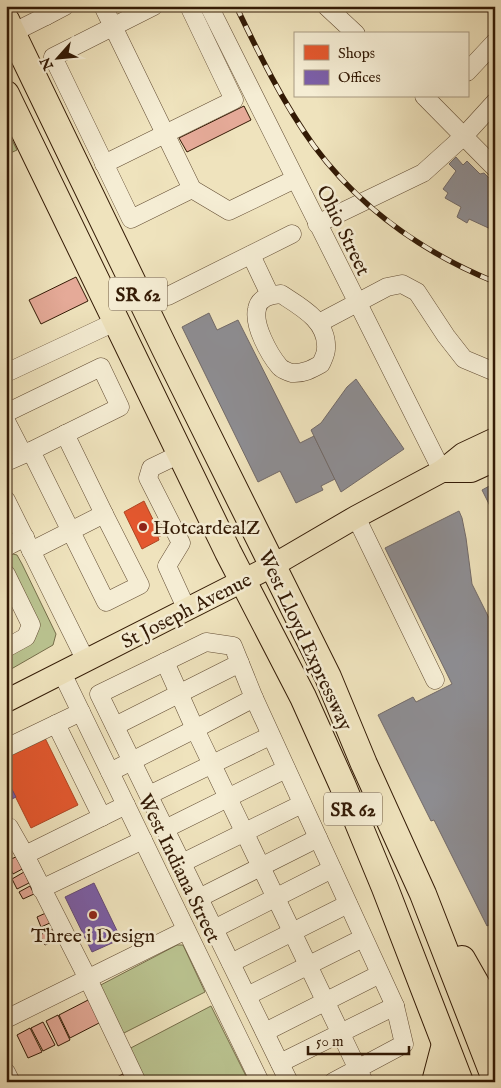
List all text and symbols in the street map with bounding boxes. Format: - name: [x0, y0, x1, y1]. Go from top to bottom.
- north arrow: [32, 32, 82, 82]
- legend: [294, 32, 468, 98]
- text: Shops: [338, 44, 375, 63]
- text: N: [37, 54, 59, 74]
- text: Offices: [338, 68, 381, 87]
- street label: Ohio Street: [310, 181, 375, 280]
- road number: SR 62: [109, 278, 167, 310]
- place label: HotcardealZ: [153, 516, 260, 541]
- marker: HotcardealZ: [137, 521, 149, 533]
- street label: West Lloyd Expressway: [252, 546, 358, 735]
- street label: St Joseph Avenue: [117, 568, 256, 655]
- street label: West Indiana Street: [132, 790, 226, 947]
- road number: SR 62: [324, 792, 382, 826]
- marker: Three i Design: [87, 909, 99, 921]
- place label: Three i Design: [31, 924, 155, 949]
- scale bar: [308, 1023, 410, 1055]
- text: 50 m: [316, 1032, 344, 1051]

